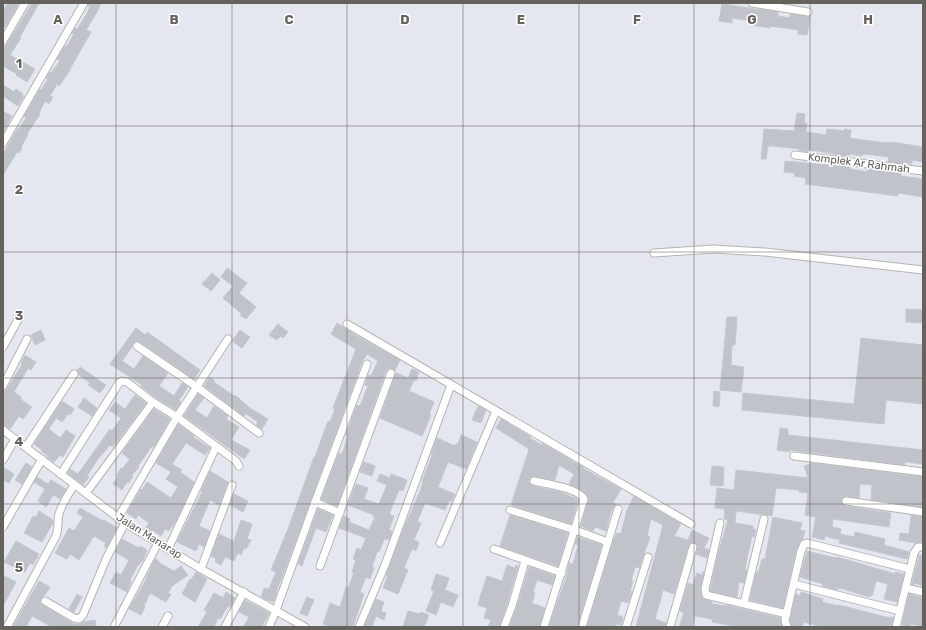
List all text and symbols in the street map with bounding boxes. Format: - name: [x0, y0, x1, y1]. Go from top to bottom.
- text: A: [53, 12, 63, 27]
- text: B: [169, 12, 179, 27]
- text: C: [284, 12, 294, 27]
- text: D: [400, 12, 410, 27]
- text: E: [517, 12, 525, 27]
- text: F: [633, 12, 641, 27]
- text: G: [747, 12, 757, 27]
- text: H: [863, 12, 873, 27]
- text: 1: [16, 56, 22, 71]
- street label: Komplek Ar Rahmah: [807, 150, 911, 176]
- text: 2: [15, 182, 23, 197]
- text: 3: [15, 308, 24, 323]
- text: 4: [15, 434, 24, 449]
- street label: Jalan Manarap: [114, 511, 184, 561]
- text: 5: [15, 560, 23, 575]

